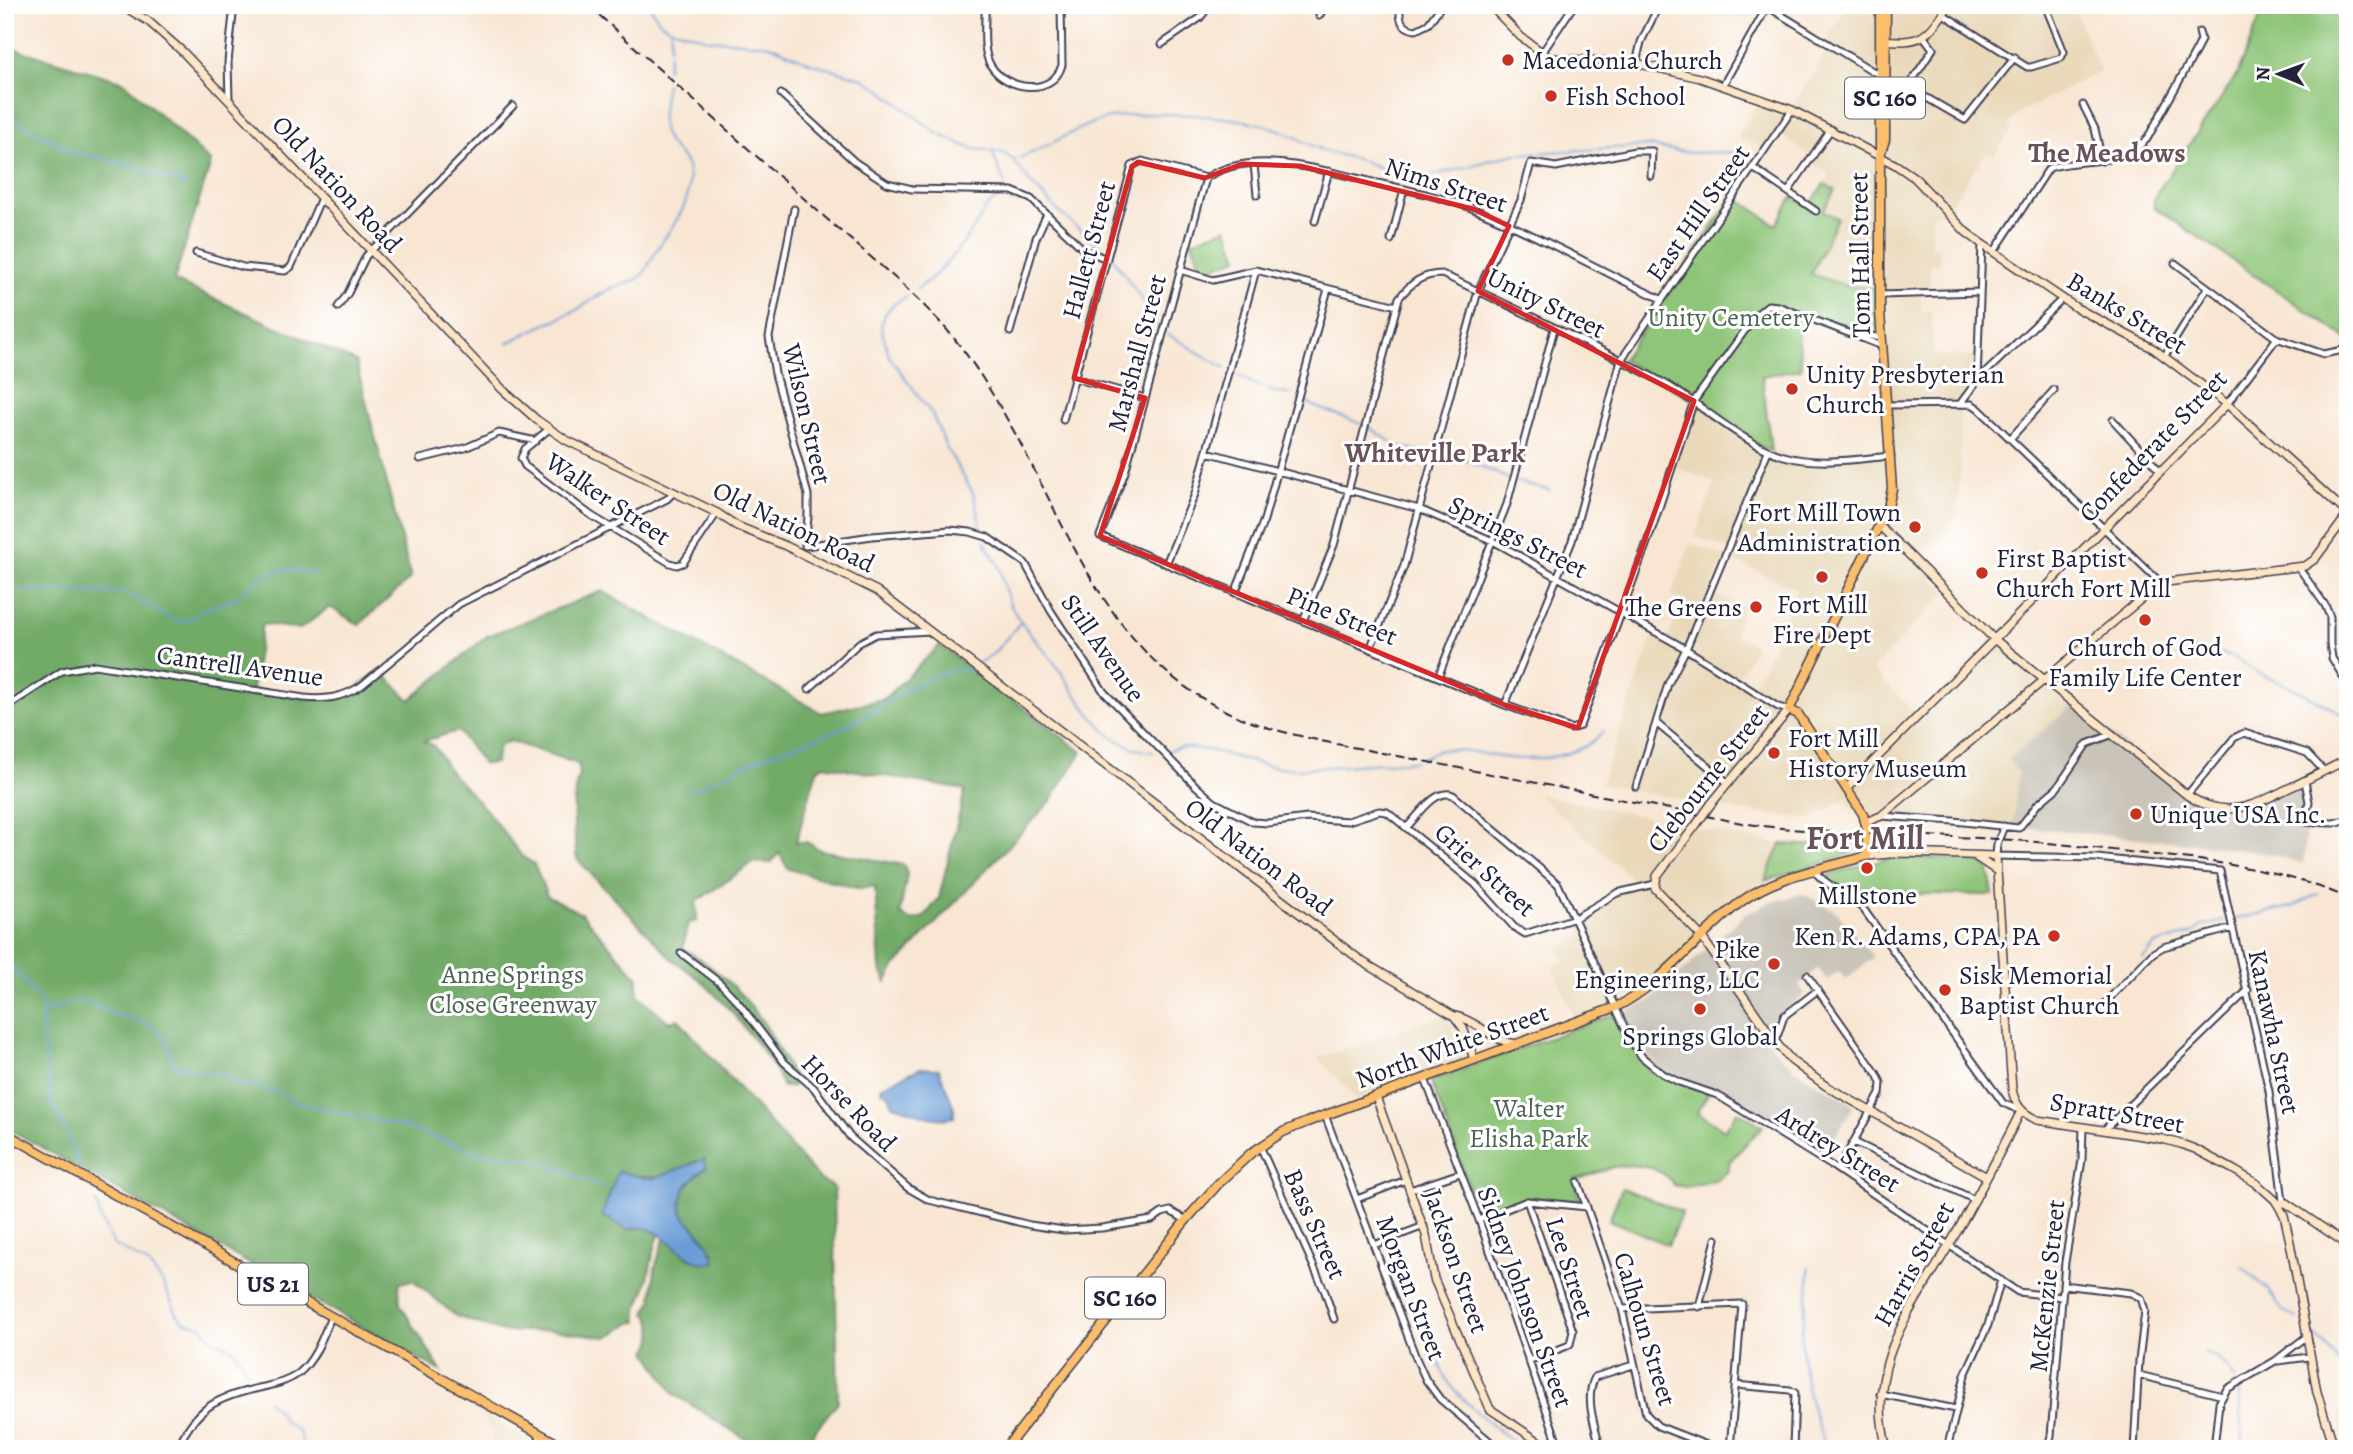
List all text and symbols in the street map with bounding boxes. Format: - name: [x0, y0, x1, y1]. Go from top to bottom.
- north arrow: [2244, 38, 2314, 108]
- place label: Macedonia Church: [1522, 43, 1723, 78]
- marker: Macedonia Church: [1500, 52, 1516, 68]
- text: N: [2250, 66, 2276, 81]
- road number: SC 160: [1845, 78, 1925, 118]
- place label: Fish School: [1565, 79, 1685, 114]
- marker: Fish School: [1543, 88, 1559, 104]
- street label: Old Nation Road: [264, 108, 410, 260]
- district label: The Meadows: [2028, 134, 2186, 172]
- street label: East Hill Street: [1638, 137, 1758, 288]
- street label: Nims Street: [1380, 149, 1512, 221]
- street label: Tom Hall Street: [1841, 172, 1879, 338]
- street label: Hallett Street: [1054, 177, 1124, 323]
- street label: Unity Street: [1481, 259, 1612, 347]
- street label: Banks Street: [2060, 263, 2194, 363]
- street label: Marshall Street: [1099, 270, 1175, 436]
- park label: Unity Cemetery: [1648, 300, 1815, 335]
- street label: Wilson Street: [774, 339, 840, 488]
- place label: Unity Presbyterian Church: [1806, 357, 2004, 422]
- street label: Confederate Street: [2071, 362, 2235, 530]
- marker: Unity Presbyterian Church: [1784, 381, 1800, 397]
- district label: Whiteville Park: [1343, 434, 1526, 472]
- street label: Walker Street: [538, 444, 678, 554]
- street label: Old Nation Road: [707, 473, 881, 581]
- street label: Springs Street: [1443, 487, 1594, 587]
- place label: Fort Mill Town Administration: [1737, 495, 1901, 560]
- marker: Fort Mill Town Administration: [1907, 519, 1923, 535]
- place label: First Baptist Church Fort Mill: [1996, 541, 2171, 606]
- marker: First Baptist Church Fort Mill: [1974, 565, 1990, 581]
- marker: Fort Mill Fire Dept: [1814, 569, 1830, 585]
- street label: Pine Street: [1281, 578, 1403, 654]
- street label: Still Avenue: [1053, 587, 1153, 709]
- place label: Fort Mill Fire Dept: [1773, 587, 1872, 652]
- place label: The Greens: [1625, 590, 1742, 625]
- marker: The Greens: [1748, 599, 1764, 615]
- marker: Church of God Family Life Center: [2137, 612, 2153, 628]
- place label: Church of God Family Life Center: [2048, 630, 2242, 695]
- street label: Cantrell Avenue: [154, 637, 326, 695]
- street label: Clebourne Street: [1639, 696, 1777, 859]
- place label: Fort Mill History Museum: [1788, 721, 1967, 786]
- marker: Fort Mill History Museum: [1766, 745, 1782, 761]
- street label: Old Nation Road: [1178, 790, 1340, 924]
- place label: Unique USA Inc.: [2150, 797, 2326, 832]
- marker: Unique USA Inc.: [2128, 806, 2144, 822]
- street label: Grier Street: [1427, 815, 1543, 925]
- district label: Fort Mill: [1806, 815, 1924, 860]
- marker: Millstone: [1859, 860, 1875, 876]
- place label: Millstone: [1817, 878, 1917, 913]
- place label: Ken R. Adams, CPA, PA: [1794, 919, 2041, 954]
- marker: Ken R. Adams, CPA, PA: [2046, 928, 2062, 944]
- place label: Pike Engineering, LLC: [1574, 932, 1760, 997]
- street label: Kanawha Street: [2239, 946, 2309, 1118]
- marker: Pike Engineering, LLC: [1766, 956, 1782, 972]
- park label: Anne Springs Close Greenway: [429, 957, 597, 1022]
- place label: Sisk Memorial Baptist Church: [1959, 958, 2119, 1023]
- marker: Sisk Memorial Baptist Church: [1937, 982, 1953, 998]
- street label: North White Street: [1351, 995, 1554, 1097]
- marker: Springs Global: [1692, 1001, 1708, 1017]
- place label: Springs Global: [1622, 1019, 1778, 1054]
- street label: Horse Road: [794, 1046, 904, 1160]
- street label: Spratt Street: [2047, 1084, 2187, 1142]
- park label: Walter Elisha Park: [1469, 1091, 1589, 1156]
- street label: Ardrey Street: [1768, 1096, 1907, 1201]
- street label: Bass Street: [1275, 1163, 1355, 1285]
- street label: Sidney Johnson Street: [1469, 1182, 1581, 1413]
- street label: Jackson Street: [1415, 1184, 1497, 1338]
- street label: Harris Street: [1865, 1195, 1963, 1333]
- street label: McKenzie Street: [2021, 1198, 2074, 1374]
- street label: Morgan Street: [1367, 1211, 1455, 1366]
- street label: Lee Street: [1537, 1212, 1603, 1324]
- street label: Calhoun Street: [1605, 1248, 1685, 1411]
- road number: US 21: [238, 1264, 308, 1304]
- road number: SC 160: [1085, 1278, 1165, 1318]

